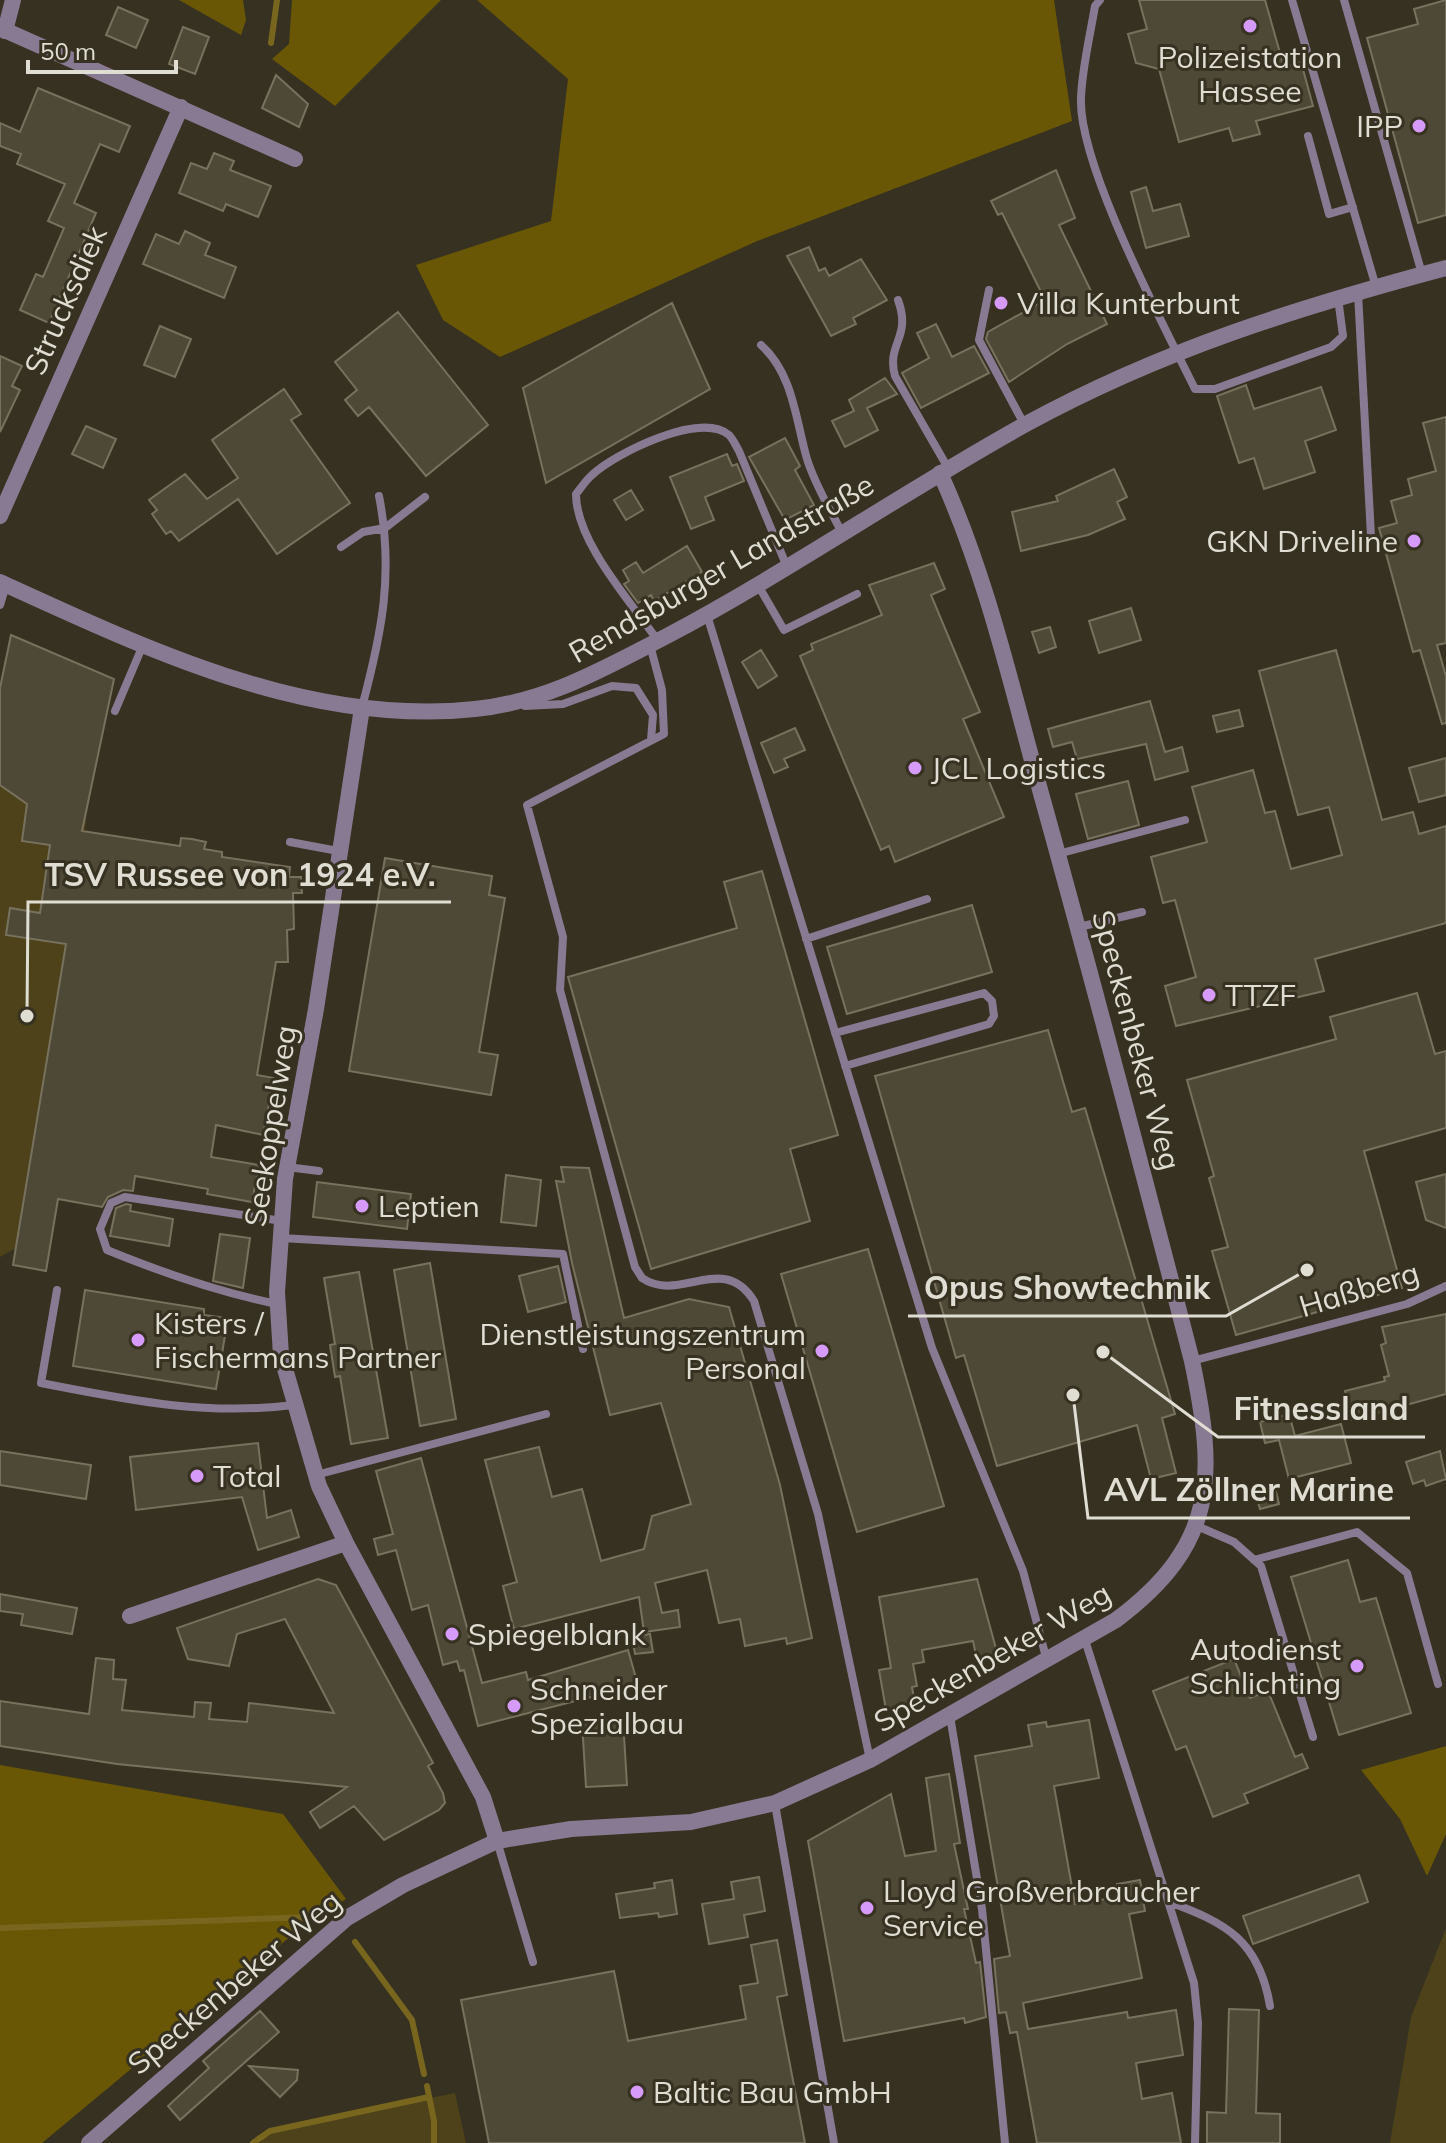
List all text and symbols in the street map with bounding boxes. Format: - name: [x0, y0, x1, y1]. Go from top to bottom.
- marker: Polizeistation Hassee: [1241, 17, 1259, 35]
- scale bar: [28, 24, 176, 74]
- text: 50 m: [40, 36, 96, 66]
- place label: Polizeistation Hassee: [1158, 38, 1342, 110]
- place label: IPP: [1356, 107, 1403, 145]
- marker: IPP: [1410, 117, 1428, 135]
- street label: Strucksdiek: [15, 219, 115, 380]
- place label: Villa Kunterbunt: [1017, 284, 1240, 322]
- marker: Villa Kunterbunt: [992, 294, 1010, 312]
- street label: Rendsburger Landstraße: [562, 465, 880, 671]
- place label: GKN Driveline: [1206, 522, 1398, 560]
- marker: GKN Driveline: [1405, 532, 1423, 550]
- place label: JCL Logistics: [931, 749, 1106, 787]
- marker: JCL Logistics: [906, 759, 924, 777]
- callout: TSV Russee von 1924 e.V.: [28, 846, 451, 902]
- text: TSV Russee von 1924 e.V.: [44, 854, 436, 894]
- street label: Speckenbeker Weg: [1084, 906, 1190, 1174]
- place label: TTZF: [1225, 976, 1296, 1014]
- marker: TTZF: [1200, 986, 1218, 1004]
- street label: Seekoppelweg: [235, 1023, 305, 1229]
- place label: Leptien: [378, 1187, 480, 1225]
- marker: Leptien: [353, 1197, 371, 1215]
- street label: Haßberg: [1295, 1253, 1423, 1325]
- callout: Opus Showtechnik: [908, 1260, 1226, 1316]
- text: Opus Showtechnik: [924, 1267, 1212, 1307]
- place label: Kisters / Fischermans Partner: [154, 1304, 441, 1376]
- place label: Dienstleistungszentrum Personal: [480, 1315, 806, 1387]
- marker: Kisters / Fischermans Partner: [129, 1331, 147, 1349]
- marker: Dienstleistungszentrum Personal: [813, 1342, 831, 1360]
- callout: Fitnessland: [1218, 1381, 1425, 1437]
- text: Fitnessland: [1233, 1388, 1409, 1428]
- place label: Total: [213, 1457, 281, 1495]
- callout: AVL Zöllner Marine: [1088, 1462, 1410, 1518]
- marker: Total: [188, 1467, 206, 1485]
- text: AVL Zöllner Marine: [1104, 1469, 1394, 1509]
- street label: Speckenbeker Weg: [867, 1574, 1117, 1740]
- place label: Spiegelblank: [468, 1615, 646, 1653]
- marker: Spiegelblank: [443, 1625, 461, 1643]
- place label: Autodienst Schlichting: [1190, 1630, 1341, 1702]
- marker: Autodienst Schlichting: [1348, 1657, 1366, 1675]
- place label: Schneider Spezialbau: [530, 1670, 684, 1742]
- marker: Schneider Spezialbau: [505, 1697, 523, 1715]
- place label: Lloyd Großverbraucher Service: [883, 1872, 1200, 1944]
- street label: Speckenbeker Weg: [119, 1882, 349, 2082]
- marker: Lloyd Großverbraucher Service: [858, 1899, 876, 1917]
- place label: Baltic Bau GmbH: [653, 2073, 892, 2111]
- marker: Baltic Bau GmbH: [628, 2083, 646, 2101]

